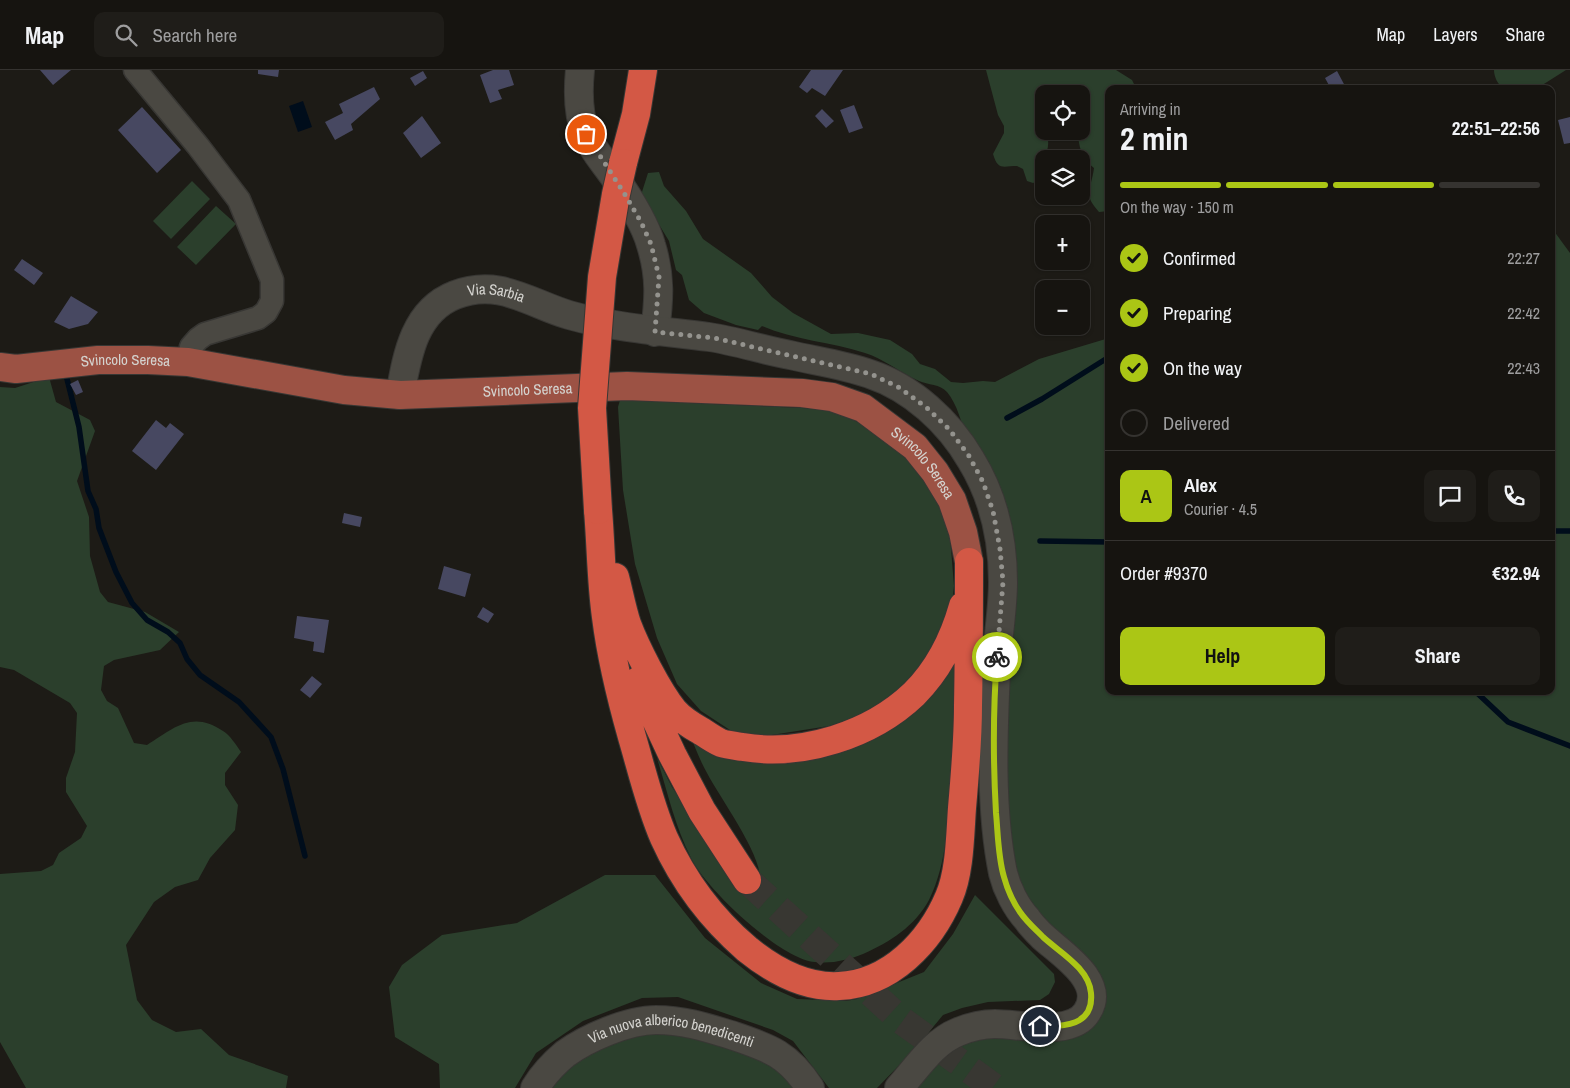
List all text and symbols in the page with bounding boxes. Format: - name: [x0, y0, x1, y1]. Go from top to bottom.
- search box: [94, 12, 444, 57]
- text: Map: [25, 19, 64, 51]
- icon: search: [112, 21, 140, 49]
- text: Search here: [152, 22, 237, 48]
- text: Map: [1377, 22, 1405, 47]
- text: Layers: [1433, 22, 1478, 47]
- text: Share: [1506, 22, 1545, 47]
- map controls: [1035, 85, 1090, 335]
- button: locate: [1035, 85, 1090, 140]
- text: Arriving in: [1120, 98, 1181, 120]
- pin: [565, 113, 607, 155]
- text: 22:51–22:56: [1452, 115, 1540, 141]
- text: 2 min: [1120, 117, 1189, 160]
- icon: bag: [572, 120, 600, 148]
- button: layers: [1035, 150, 1090, 205]
- text: On the way · 150 m: [1120, 196, 1234, 218]
- button: +: [1035, 215, 1090, 270]
- icon: check: [1120, 244, 1148, 272]
- text: Confirmed: [1163, 245, 1236, 271]
- text: 22:27: [1507, 247, 1540, 269]
- street label: Via Sarbia: [466, 278, 528, 307]
- button: −: [1035, 280, 1090, 335]
- icon: check: [1120, 299, 1148, 327]
- text: Preparing: [1163, 300, 1231, 326]
- text: 22:42: [1507, 302, 1540, 324]
- street label: Svincolo Seresa: [79, 349, 171, 372]
- icon: check: [1120, 354, 1148, 382]
- text: On the way: [1163, 355, 1242, 381]
- text: 22:43: [1507, 357, 1540, 379]
- street label: Svincolo Seresa: [482, 377, 573, 402]
- text: Delivered: [1163, 410, 1230, 436]
- street label: Svincolo Seresa: [887, 422, 960, 503]
- button: chat: [1424, 470, 1476, 522]
- button: phone: [1488, 470, 1540, 522]
- text: Alex: [1184, 472, 1217, 498]
- text: A: [1140, 483, 1152, 509]
- text: Courier · 4.5: [1184, 498, 1257, 520]
- text: Order #9370: [1120, 560, 1207, 586]
- text: €32.94: [1492, 560, 1540, 586]
- button: Help: [1120, 627, 1325, 685]
- button: Share: [1335, 627, 1540, 685]
- courier: [972, 632, 1022, 682]
- icon: bike: [983, 643, 1011, 671]
- pin: [1019, 1005, 1061, 1047]
- text: Via nuova alberico benedicenti: [585, 1009, 757, 1052]
- icon: home: [1026, 1012, 1054, 1040]
- street label: Via nuova alberico benedicenti: [587, 1034, 757, 1054]

